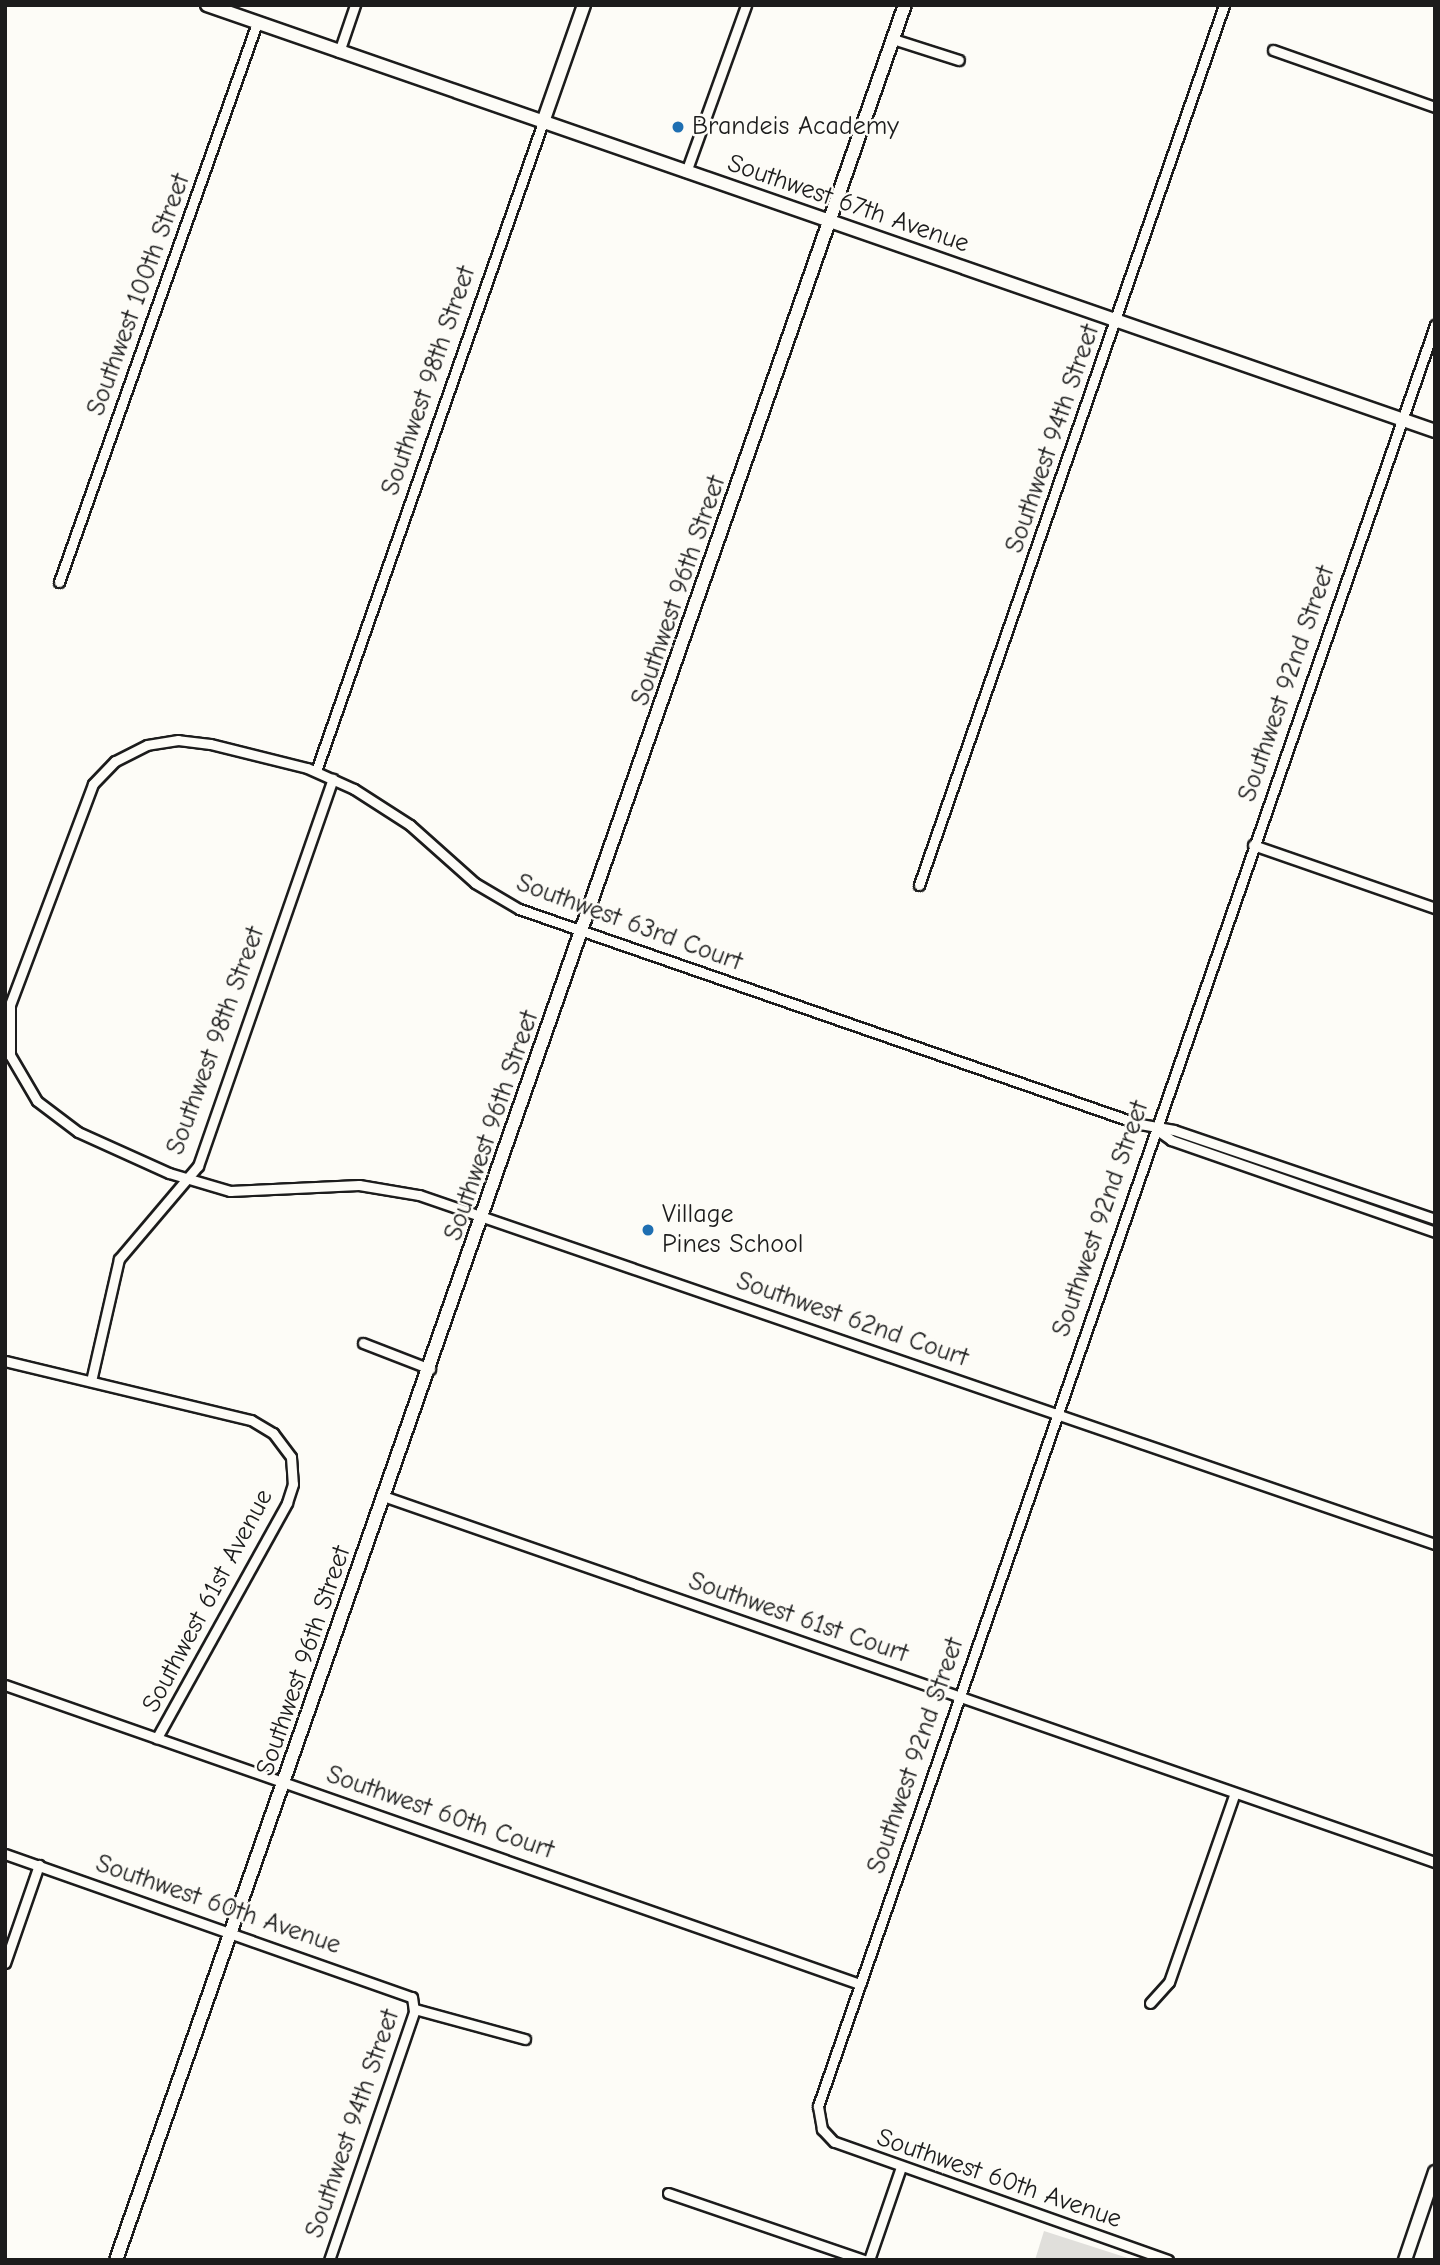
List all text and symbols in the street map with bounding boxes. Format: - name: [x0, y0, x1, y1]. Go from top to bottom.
- place label: Brandeis Academy: [692, 111, 899, 143]
- marker: Brandeis Academy: [670, 119, 686, 135]
- street label: Southwest 67th Avenue: [723, 148, 973, 260]
- street label: Southwest 100th Street: [81, 170, 197, 420]
- street label: Southwest 98th Street: [375, 262, 483, 500]
- street label: Southwest 94th Street: [999, 321, 1107, 557]
- street label: Southwest 96th Street: [625, 472, 733, 710]
- street label: Southwest 92nd Street: [1232, 562, 1342, 806]
- street label: Southwest 63rd Court: [512, 868, 746, 978]
- street label: Southwest 98th Street: [160, 923, 272, 1159]
- street label: Southwest 96th Street: [438, 1007, 546, 1245]
- street label: Southwest 92nd Street: [1046, 1097, 1156, 1341]
- place label: Village Pines School: [662, 1199, 803, 1260]
- marker: Village Pines School: [640, 1222, 656, 1238]
- street label: Southwest 62nd Court: [732, 1266, 972, 1374]
- street label: Southwest 61st Avenue: [136, 1484, 280, 1718]
- street label: Southwest 96th Street: [250, 1542, 358, 1780]
- street label: Southwest 61st Court: [684, 1566, 912, 1670]
- street label: Southwest 92nd Street: [861, 1634, 971, 1878]
- street label: Southwest 60th Court: [322, 1759, 558, 1867]
- street label: Southwest 60th Avenue: [91, 1848, 345, 1962]
- street label: Southwest 94th Street: [299, 2006, 407, 2242]
- street label: Southwest 60th Avenue: [872, 2122, 1126, 2236]

